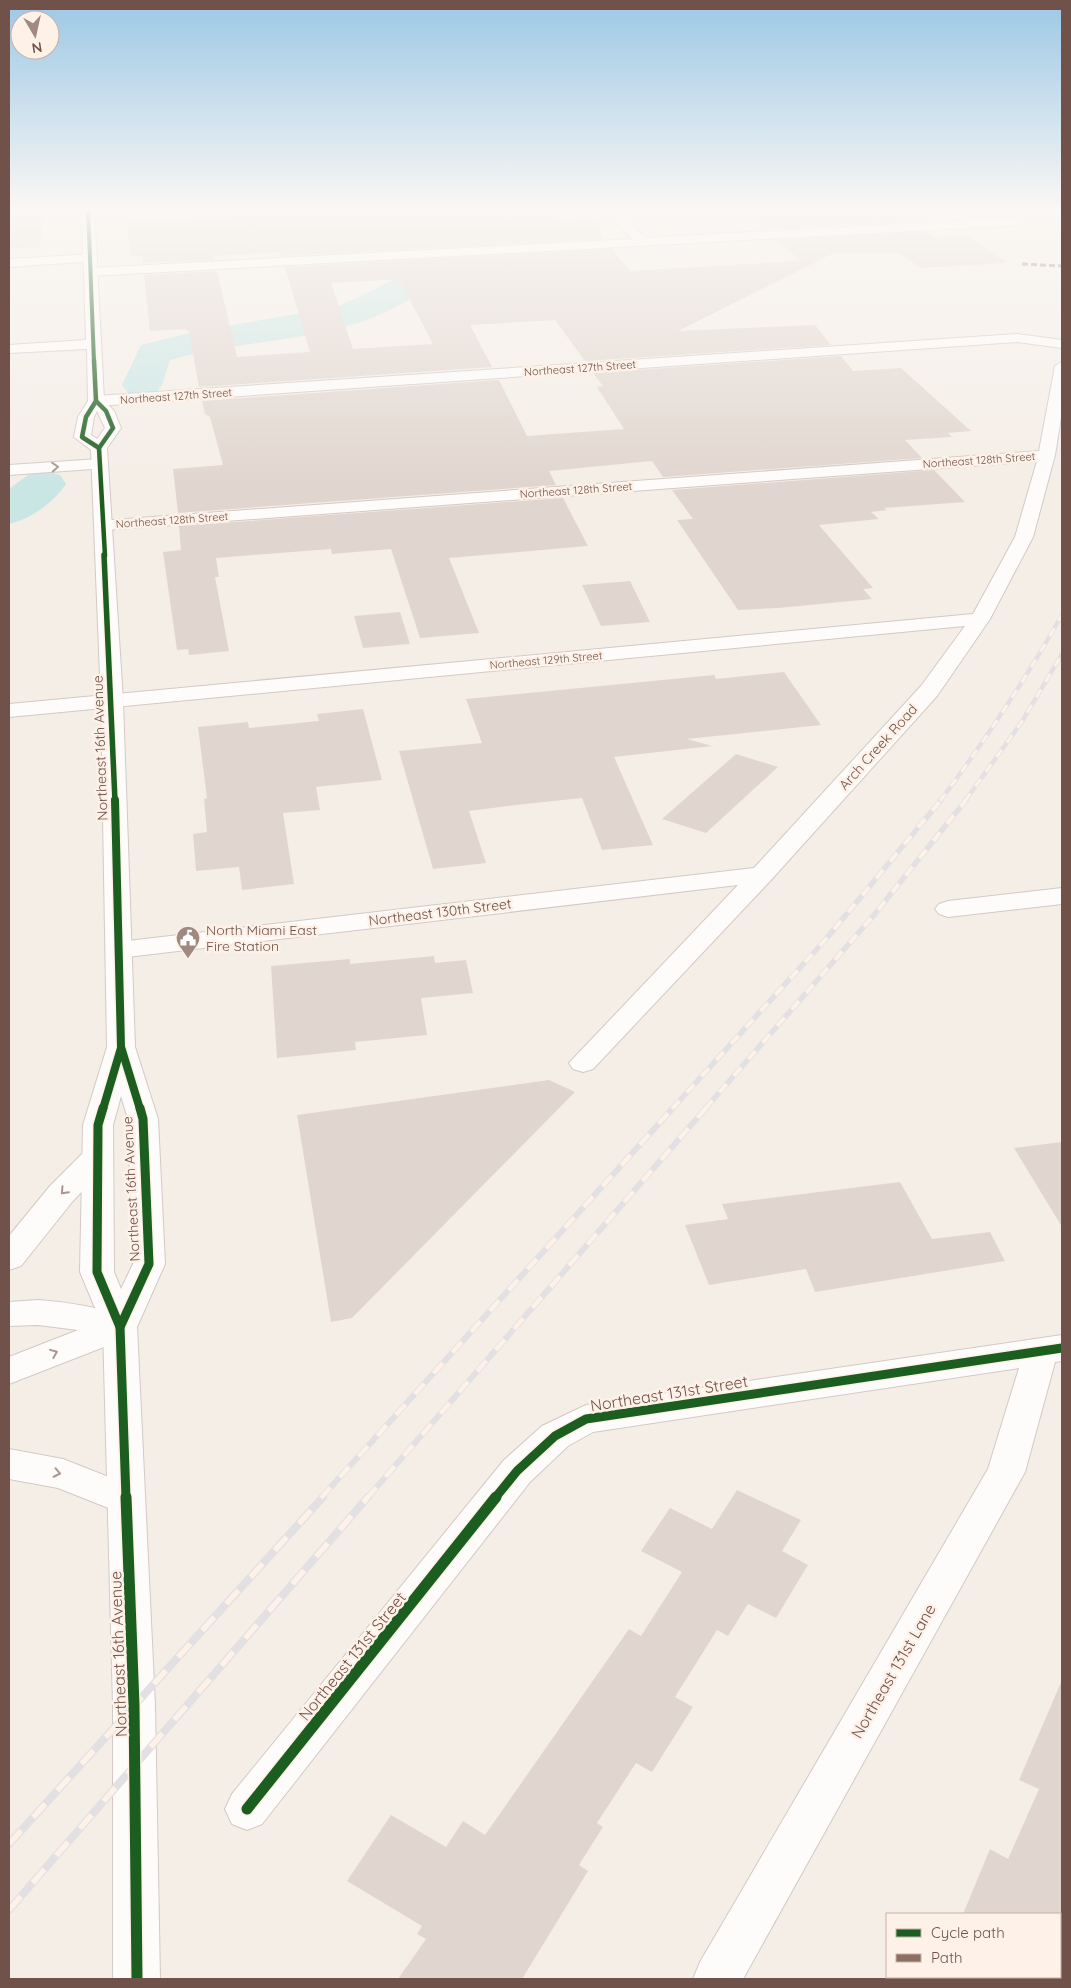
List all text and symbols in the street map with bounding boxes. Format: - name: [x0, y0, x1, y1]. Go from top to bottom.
- north arrow: [10, 10, 60, 60]
- text: N: [31, 38, 44, 58]
- street label: Northeast 127th Street: [523, 357, 637, 379]
- street label: Northeast 127th Street: [119, 385, 233, 407]
- street label: Northeast 128th Street: [922, 449, 1036, 471]
- one-way arrow: [51, 462, 59, 473]
- street label: Northeast 128th Street: [519, 479, 633, 501]
- street label: Northeast 128th Street: [115, 509, 229, 531]
- street label: Northeast 129th Street: [489, 648, 603, 672]
- street label: Northeast 16th Avenue: [88, 675, 112, 821]
- street label: Arch Creek Road: [835, 700, 921, 794]
- street label: Northeast 130th Street: [367, 894, 513, 930]
- place label: North Miami East Fire Station: [206, 921, 317, 955]
- public building icon: North Miami East Fire Station: [175, 925, 201, 959]
- street label: Northeast 16th Avenue: [118, 1116, 144, 1262]
- one-way arrow: [61, 1185, 70, 1194]
- one-way arrow: [49, 1348, 58, 1359]
- street label: Northeast 131st Street: [589, 1371, 749, 1415]
- one-way arrow: [52, 1468, 61, 1478]
- street label: Northeast 16th Avenue: [105, 1571, 131, 1737]
- street label: Northeast 131st Street: [294, 1588, 410, 1724]
- street label: Northeast 131st Lane: [846, 1600, 940, 1742]
- legend: [886, 1913, 1061, 1978]
- text: Cycle path: [931, 1923, 1005, 1942]
- text: Path: [931, 1948, 963, 1967]

